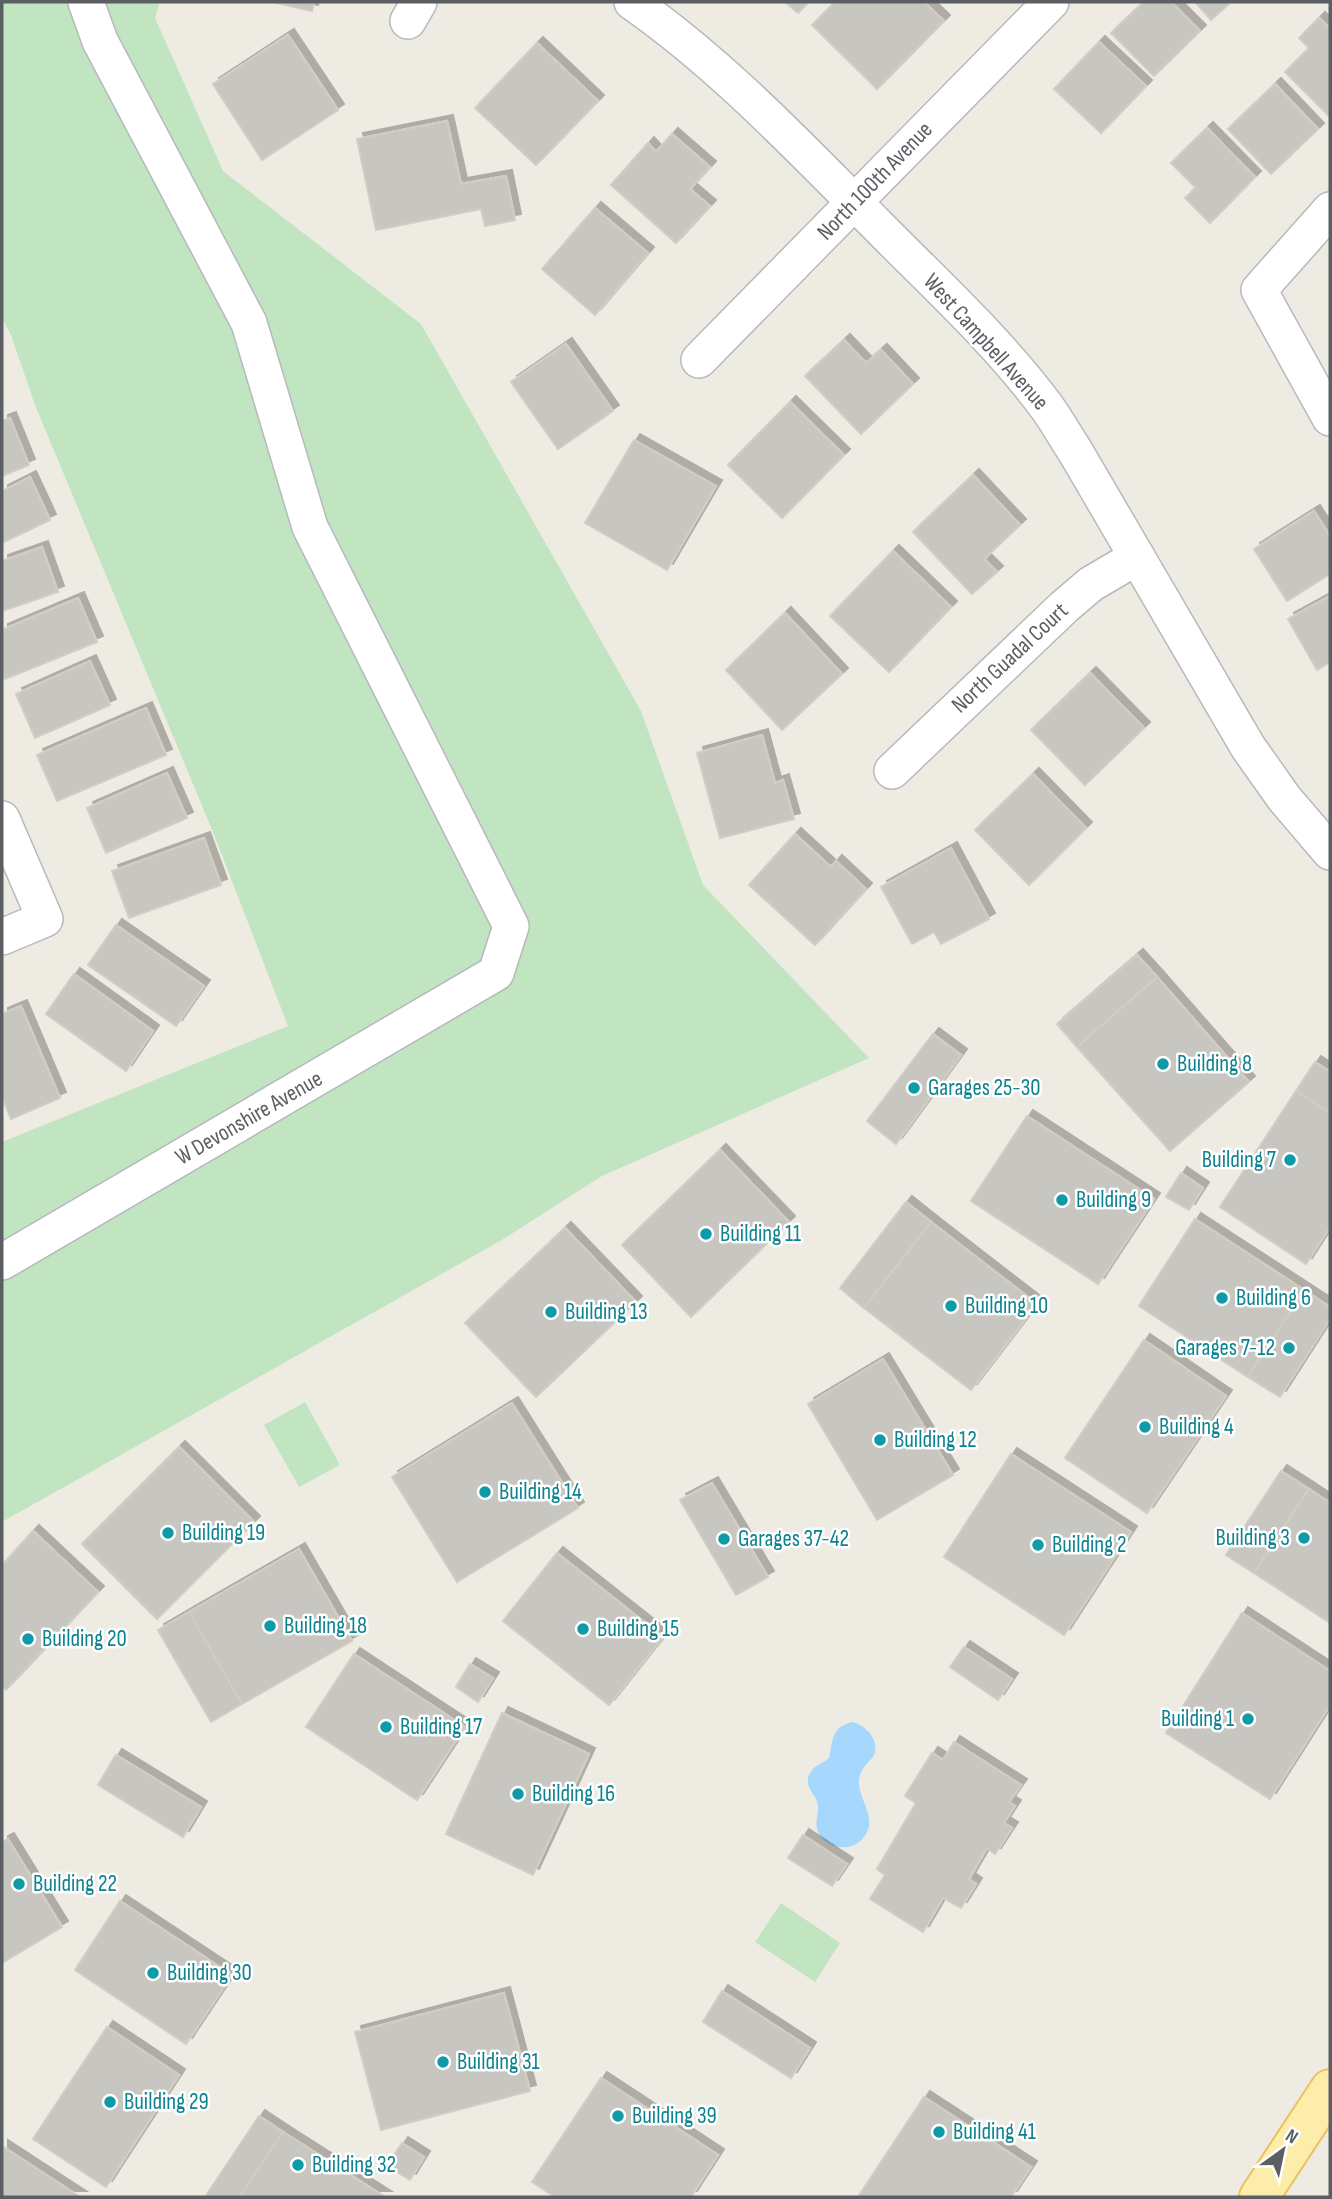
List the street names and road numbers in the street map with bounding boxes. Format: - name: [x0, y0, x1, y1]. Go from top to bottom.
- street label: North 100th Avenue: [811, 116, 939, 246]
- street label: West Campbell Avenue: [917, 268, 1055, 416]
- street label: North Guadal Court: [946, 597, 1074, 719]
- street label: W Devonshire Avenue: [171, 1065, 327, 1171]

